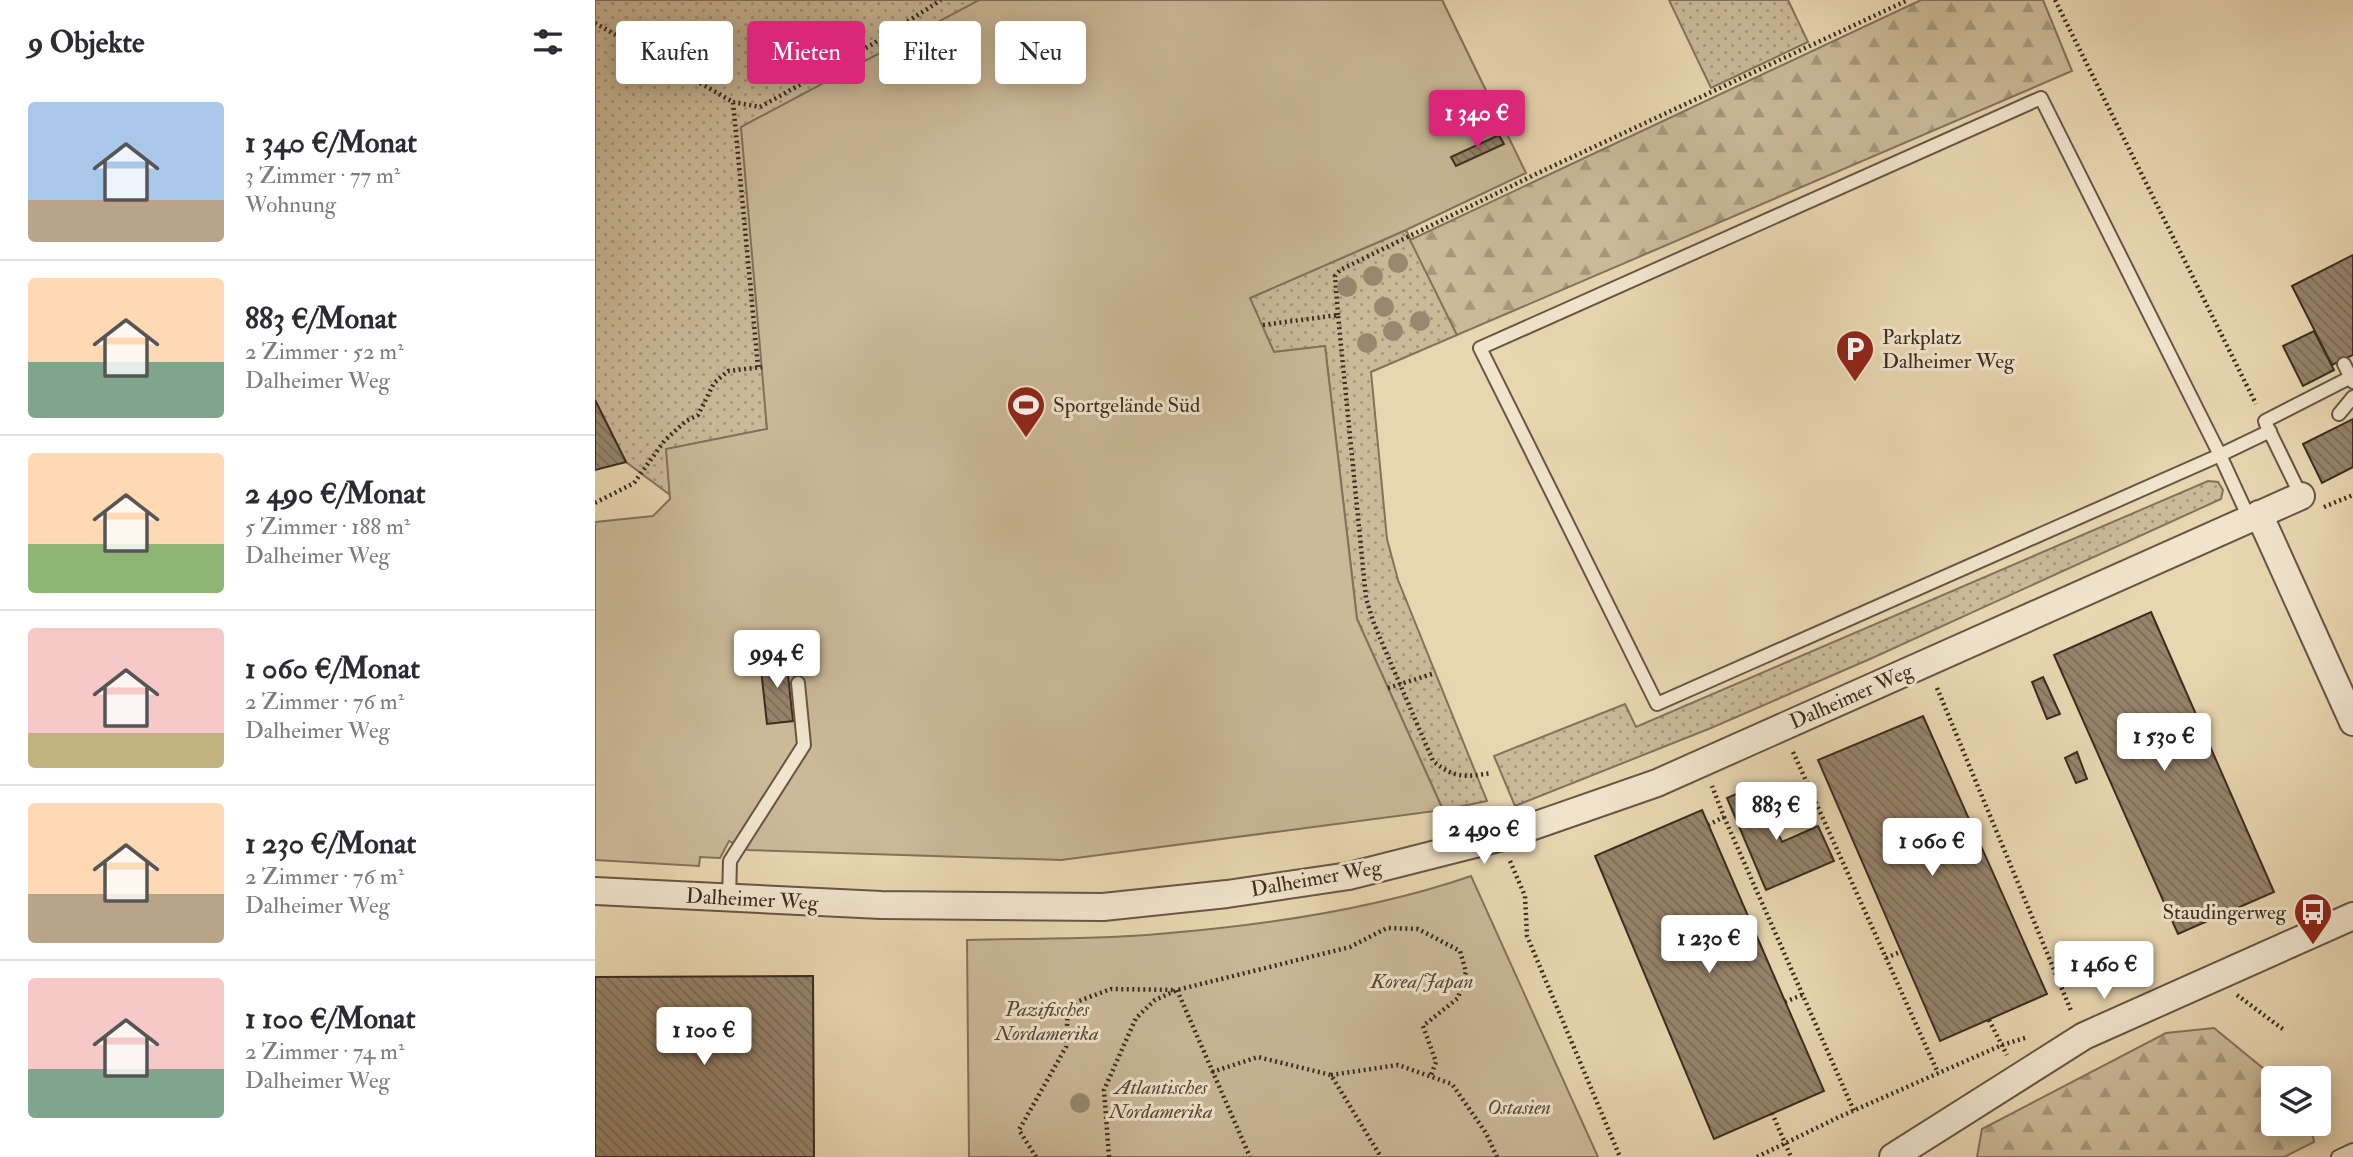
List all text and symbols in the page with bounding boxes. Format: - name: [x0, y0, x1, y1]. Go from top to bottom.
- chip: Kaufen: [616, 21, 733, 84]
- chip: Mieten: [747, 21, 865, 84]
- chip: Filter: [879, 21, 981, 84]
- chip: Neu: [995, 21, 1086, 84]
- icon: filters: [529, 23, 567, 61]
- text: 9 Objekte: [28, 24, 145, 61]
- pin: 1 340 €: [1412, 90, 1542, 150]
- text: 1 340 €: [1445, 98, 1509, 127]
- text: 1 340 €/Monat: [245, 124, 417, 161]
- icon: home: [84, 130, 168, 214]
- text: 3 Zimmer · 77 m²: [245, 161, 400, 190]
- text: Wohnung: [245, 190, 336, 219]
- text: 883 €/Monat: [245, 300, 397, 337]
- icon: home: [84, 306, 168, 390]
- place label: Parkplatz Dalheimer Weg: [1882, 324, 2015, 375]
- parking icon: Parkplatz Dalheimer Weg: [1834, 328, 1876, 383]
- text: 2 Zimmer · 52 m²: [245, 337, 404, 366]
- text: Dalheimer Weg: [245, 366, 390, 395]
- sports icon: Sportgelände Süd: [1005, 384, 1047, 439]
- place label: Sportgelände Süd: [1053, 392, 1201, 419]
- text: 2 490 €/Monat: [245, 475, 426, 512]
- icon: home: [84, 481, 168, 565]
- text: 5 Zimmer · 188 m²: [245, 512, 410, 541]
- text: Dalheimer Weg: [245, 541, 390, 570]
- pin: 994 €: [728, 630, 826, 690]
- text: 994 €: [750, 638, 804, 667]
- text: 1 060 €/Monat: [245, 650, 420, 687]
- icon: home: [84, 656, 168, 740]
- street label: Dalheimer Weg: [1785, 657, 1918, 736]
- text: 2 Zimmer · 76 m²: [245, 687, 404, 716]
- pin: 1 530 €: [2099, 714, 2229, 773]
- text: Dalheimer Weg: [245, 716, 390, 745]
- text: 1 530 €: [2133, 721, 2195, 750]
- pin: 883 €: [1727, 782, 1825, 842]
- text: 883 €: [1752, 790, 1800, 819]
- pin: 2 490 €: [1419, 806, 1549, 866]
- text: 2 490 €: [1449, 814, 1519, 843]
- pin: 1 060 €: [1867, 818, 1997, 878]
- text: 1 230 €/Monat: [245, 825, 416, 862]
- text: 1 060 €: [1899, 826, 1965, 855]
- icon: home: [84, 831, 168, 915]
- street label: Dalheimer Weg: [1249, 854, 1384, 903]
- text: 2 Zimmer · 76 m²: [245, 862, 404, 891]
- street label: Dalheimer Weg: [685, 883, 819, 916]
- text: Dalheimer Weg: [245, 891, 390, 920]
- bus stop icon: Staudingerweg: [2292, 891, 2334, 946]
- place label: Staudingerweg: [2162, 899, 2287, 926]
- pin: 1 230 €: [1644, 916, 1774, 975]
- text: 1 230 €: [1677, 923, 1741, 952]
- pin: 1 460 €: [2039, 942, 2169, 1001]
- text: 1 460 €: [2070, 949, 2138, 978]
- park label: Korea/Japan: [1369, 968, 1474, 995]
- park label: Pazifisches Nordamerika: [994, 996, 1099, 1047]
- text: 1 100 €/Monat: [245, 1000, 415, 1037]
- icon: home: [84, 1006, 168, 1090]
- pin: 1 100 €: [639, 1007, 769, 1067]
- text: 1 100 €: [672, 1015, 736, 1044]
- text: 2 Zimmer · 74 m²: [245, 1037, 404, 1066]
- text: Dalheimer Weg: [245, 1066, 390, 1095]
- map controls: [2261, 1066, 2331, 1136]
- button: layers: [2261, 1066, 2331, 1136]
- park label: Atlantisches Nordamerika: [1108, 1074, 1213, 1125]
- park label: Ostasien: [1487, 1094, 1551, 1121]

